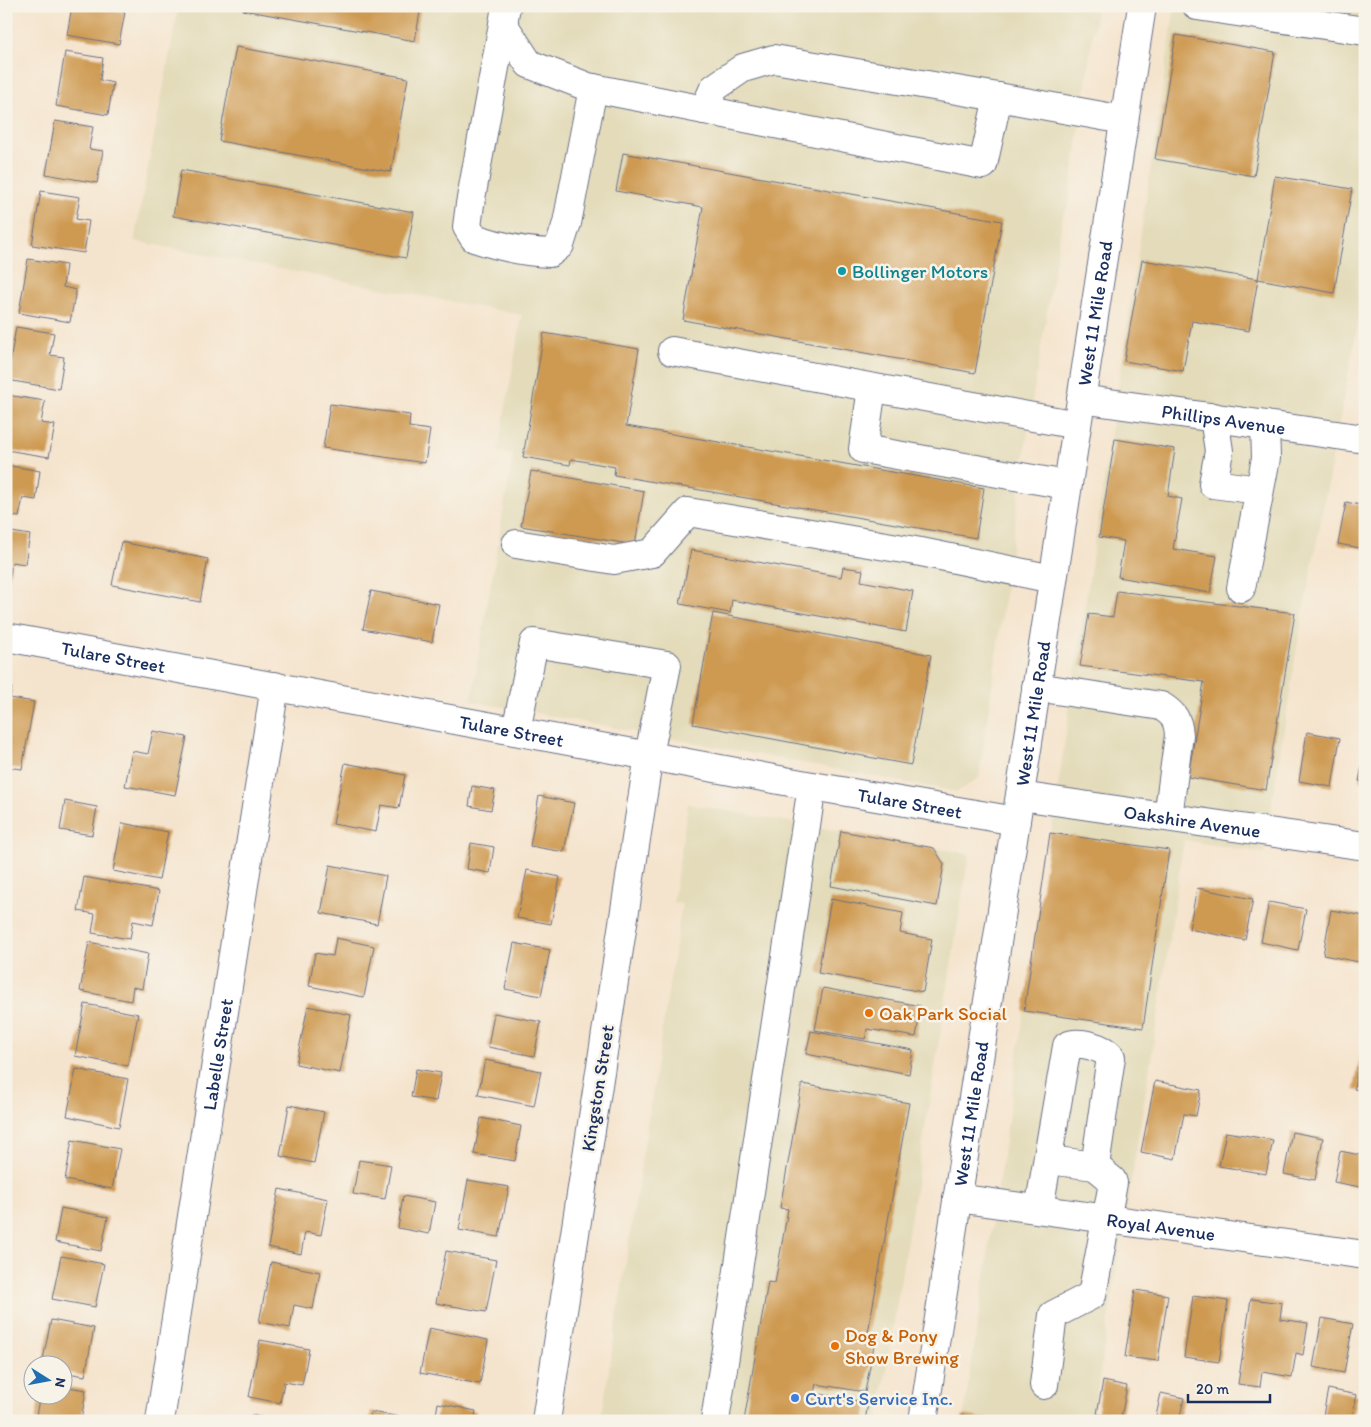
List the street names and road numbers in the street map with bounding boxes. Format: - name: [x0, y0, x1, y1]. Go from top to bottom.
- street label: West 11 Mile Road: [1072, 239, 1118, 387]
- street label: Phillips Avenue: [1160, 399, 1287, 440]
- street label: Tulare Street: [59, 636, 167, 678]
- street label: West 11 Mile Road: [1010, 639, 1056, 788]
- street label: Tulare Street: [457, 710, 565, 752]
- street label: Tulare Street: [856, 783, 964, 824]
- street label: Oakshire Avenue: [1122, 800, 1262, 843]
- street label: Labelle Street: [198, 997, 238, 1112]
- street label: Kingston Street: [576, 1023, 619, 1153]
- street label: West 11 Mile Road: [948, 1040, 994, 1188]
- street label: Royal Avenue: [1105, 1208, 1217, 1246]

